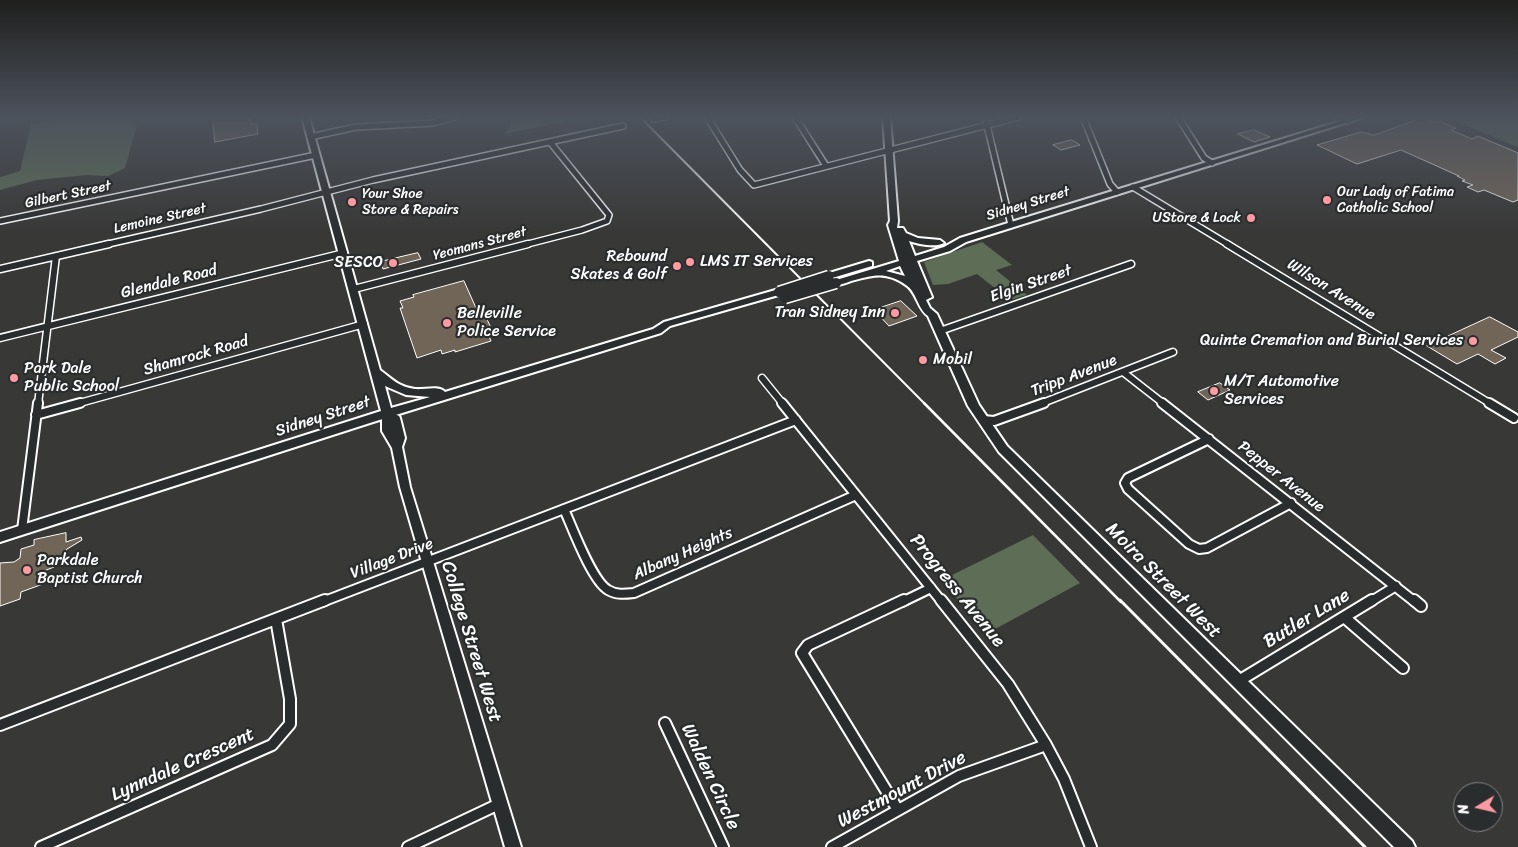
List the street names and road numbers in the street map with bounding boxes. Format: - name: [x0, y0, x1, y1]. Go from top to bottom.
- street label: Gilbert Street: [23, 178, 113, 212]
- street label: Sidney Street: [984, 183, 1072, 225]
- street label: Lemoine Street: [112, 200, 208, 238]
- street label: Yeomans Street: [431, 223, 529, 265]
- street label: Wilson Avenue: [1283, 255, 1379, 325]
- street label: Glendale Road: [119, 261, 219, 303]
- street label: Elgin Street: [988, 261, 1074, 307]
- street label: Shamrock Road: [141, 332, 251, 380]
- street label: Tripp Avenue: [1028, 351, 1120, 401]
- street label: Sidney Street: [273, 393, 373, 441]
- street label: Pepper Avenue: [1234, 437, 1328, 517]
- street label: Moira Street West: [1100, 518, 1226, 644]
- street label: Albany Heights: [630, 523, 736, 585]
- street label: Progress Avenue: [904, 530, 1010, 652]
- street label: Village Drive: [348, 534, 436, 584]
- street label: College Street West: [436, 559, 506, 725]
- street label: Butler Lane: [1260, 584, 1354, 654]
- street label: Walden Circle: [676, 720, 744, 834]
- street label: Lynndale Crescent: [108, 723, 258, 807]
- street label: Westmount Drive: [834, 747, 970, 833]

